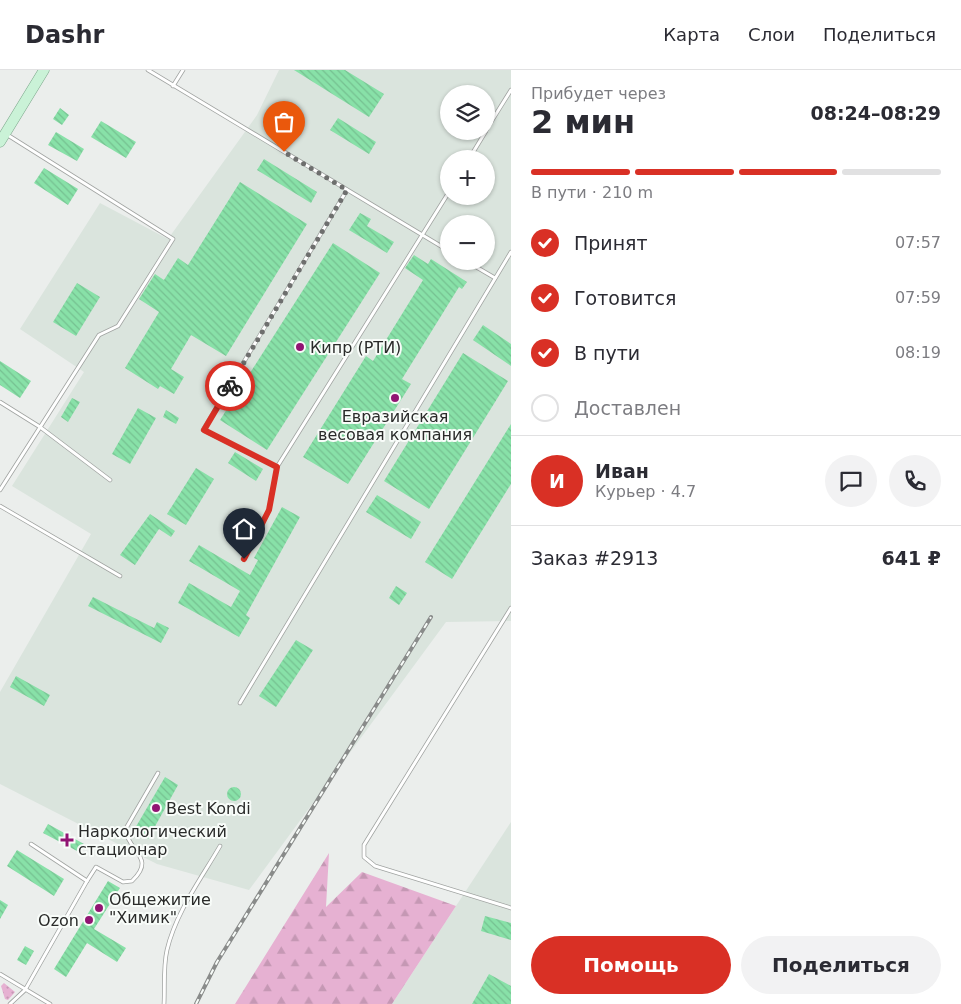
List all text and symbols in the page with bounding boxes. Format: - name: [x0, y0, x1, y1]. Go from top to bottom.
- text: Dashr: [25, 21, 104, 49]
- text: Карта: [663, 24, 720, 45]
- text: Слои: [748, 24, 795, 45]
- text: Поделиться: [823, 24, 936, 45]
- text: Прибудет через: [531, 84, 666, 103]
- map controls: [440, 85, 495, 270]
- button: layers: [440, 85, 495, 140]
- pin: [263, 101, 305, 152]
- text: 08:24–08:29: [811, 102, 941, 124]
- text: 2 мин: [531, 103, 635, 141]
- icon: bag: [270, 108, 298, 136]
- button: +: [440, 150, 495, 205]
- text: В пути · 210 m: [531, 183, 653, 202]
- button: −: [440, 215, 495, 270]
- icon: check: [531, 229, 559, 257]
- text: Принят: [574, 232, 648, 254]
- text: 07:57: [895, 233, 941, 252]
- icon: check: [531, 284, 559, 312]
- text: Готовится: [574, 287, 676, 309]
- text: 07:59: [895, 288, 941, 307]
- place label: Кипр (РТИ): [310, 338, 401, 357]
- icon: check: [531, 339, 559, 367]
- marker: Кипр (РТИ): [294, 341, 306, 353]
- text: В пути: [574, 342, 640, 364]
- text: 08:19: [895, 343, 941, 362]
- courier: [205, 361, 255, 411]
- icon: bike: [216, 372, 244, 400]
- marker: Евразийская весовая компания: [389, 392, 401, 404]
- text: Доставлен: [574, 397, 681, 419]
- place label: Евразийская весовая компания: [318, 407, 472, 444]
- button: chat: [825, 455, 877, 507]
- button: phone: [889, 455, 941, 507]
- text: Иван: [595, 460, 649, 482]
- text: И: [549, 470, 565, 492]
- text: Курьер · 4.7: [595, 482, 696, 501]
- pin: [223, 508, 265, 559]
- icon: home: [230, 515, 258, 543]
- text: Заказ #2913: [531, 547, 658, 569]
- text: 641 ₽: [882, 547, 941, 569]
- place label: Best Kondi: [166, 799, 251, 818]
- marker: Best Kondi: [150, 802, 162, 814]
- place label: Наркологический стационар: [78, 822, 227, 859]
- marker: Наркологический стационар: [60, 833, 74, 847]
- place label: Общежитие "Химик": [109, 890, 211, 927]
- marker: Общежитие "Химик": [93, 902, 105, 914]
- place label: Ozon: [38, 911, 79, 930]
- marker: Ozon: [83, 914, 95, 926]
- button: Помощь: [531, 936, 731, 994]
- button: Поделиться: [741, 936, 941, 994]

